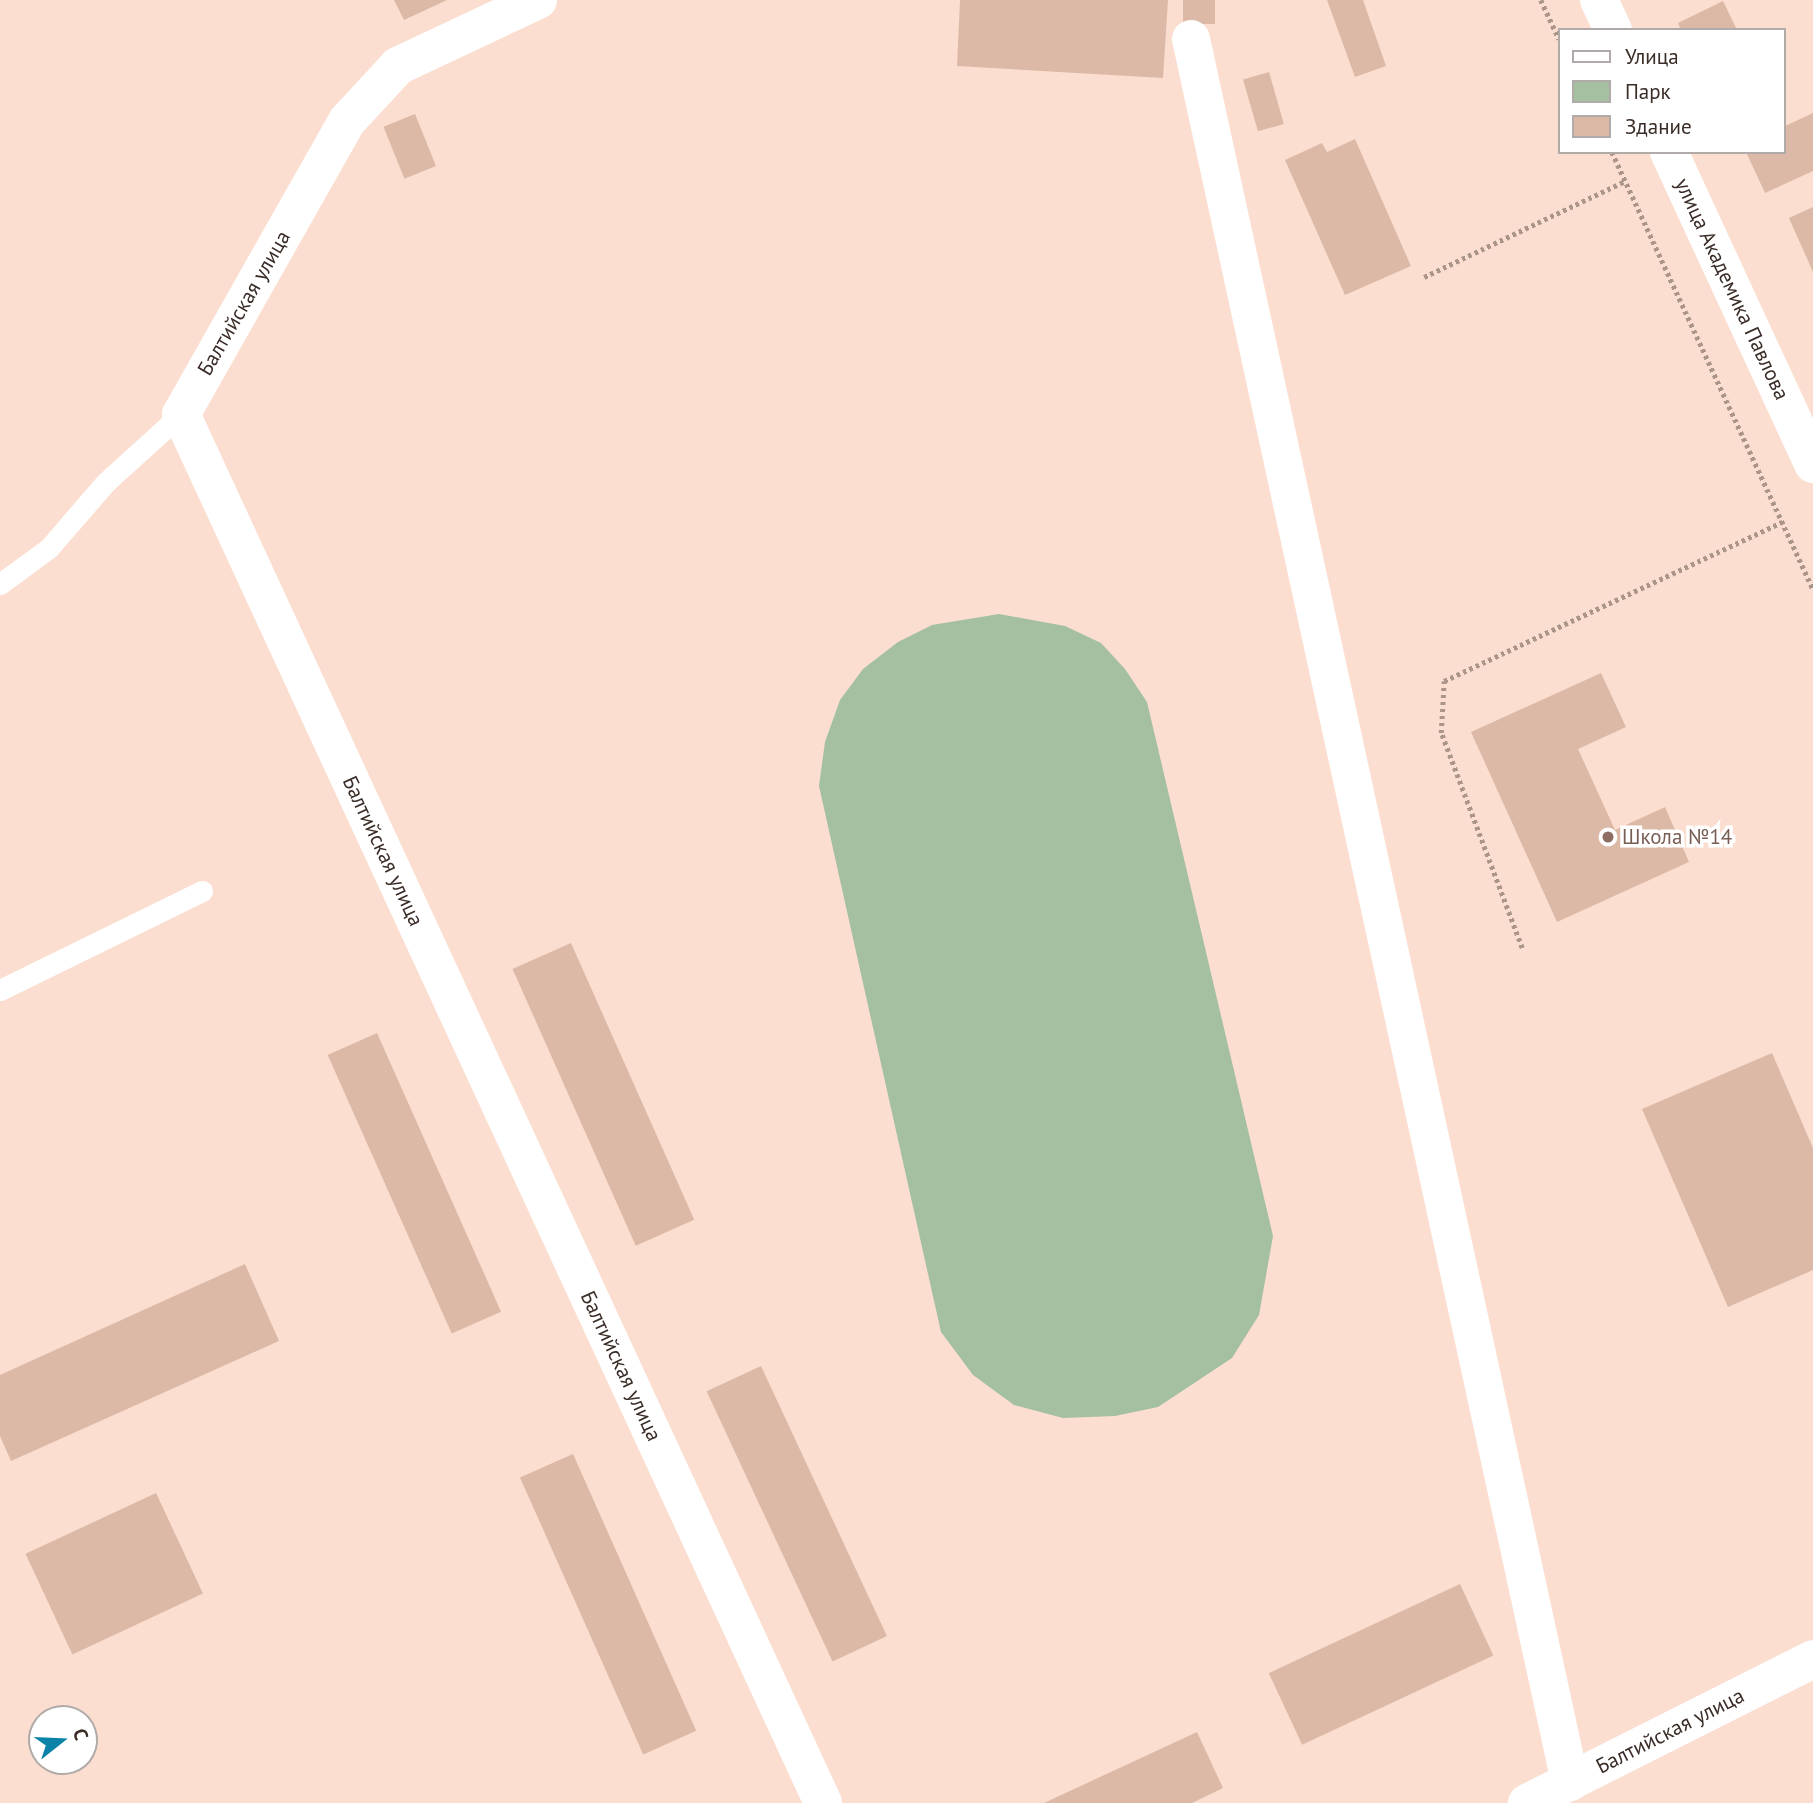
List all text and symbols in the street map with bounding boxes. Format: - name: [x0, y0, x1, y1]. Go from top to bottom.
- legend: [1558, 28, 1785, 154]
- text: Улица: [1625, 43, 1679, 70]
- text: Парк: [1625, 78, 1671, 105]
- text: Здание: [1625, 113, 1692, 140]
- street label: улица Академика Павлова: [1669, 174, 1795, 404]
- street label: Балтийская улица: [192, 226, 296, 380]
- street label: Балтийская улица: [337, 772, 429, 930]
- place label: Школа №14: [1622, 824, 1732, 850]
- marker: Школа №14: [1600, 829, 1616, 845]
- street label: Балтийская улица: [575, 1287, 667, 1445]
- street label: Балтийская улица: [1592, 1683, 1748, 1779]
- north arrow: [28, 1705, 98, 1775]
- text: С: [68, 1725, 94, 1743]

